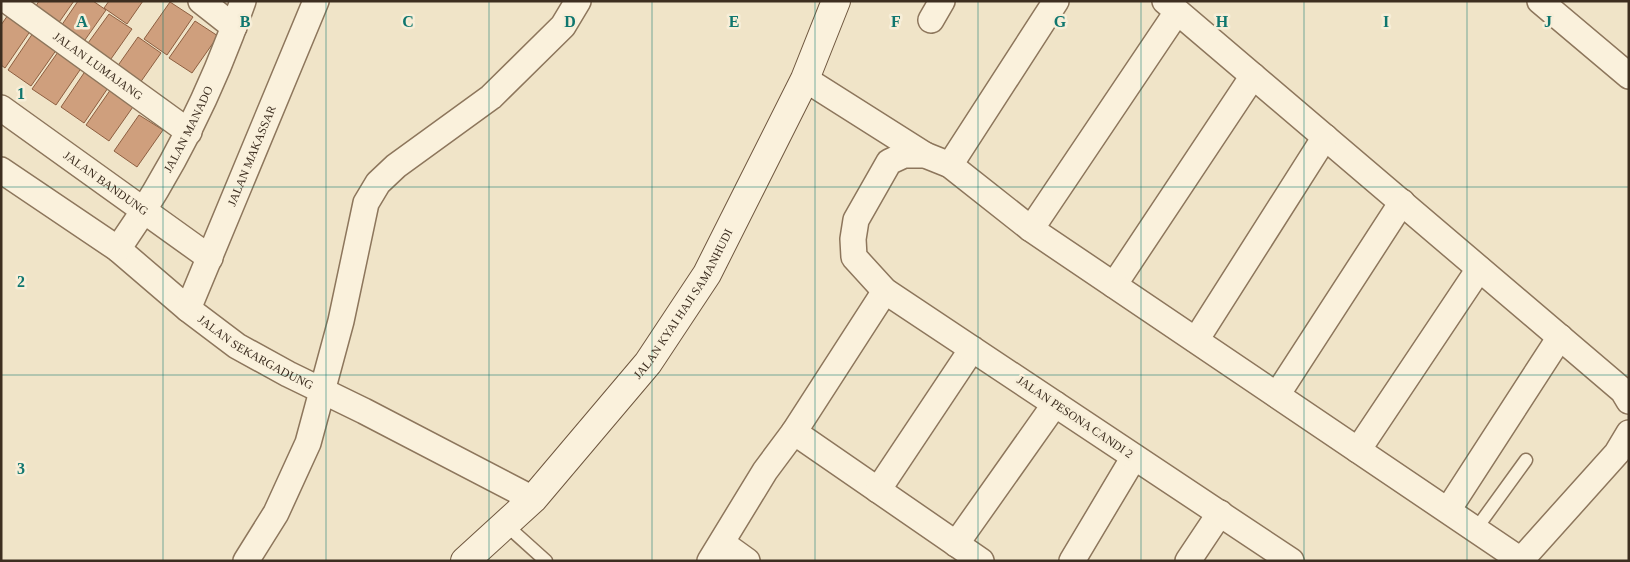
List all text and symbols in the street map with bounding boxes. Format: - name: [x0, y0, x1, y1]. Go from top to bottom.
- text: A: [76, 13, 88, 30]
- text: B: [240, 13, 251, 30]
- text: C: [402, 13, 414, 30]
- text: D: [564, 13, 576, 30]
- text: E: [729, 13, 739, 30]
- text: F: [891, 13, 901, 30]
- text: G: [1054, 13, 1067, 30]
- text: H: [1216, 13, 1229, 30]
- text: I: [1383, 13, 1389, 30]
- text: J: [1544, 13, 1552, 30]
- street label: JALAN LUMAJANG: [50, 29, 146, 103]
- street label: JALAN MANADO: [161, 84, 216, 175]
- text: 1: [17, 85, 25, 102]
- street label: JALAN MAKASSAR: [225, 103, 279, 208]
- street label: JALAN BANDUNG: [61, 148, 151, 219]
- street label: JALAN KYAI HAJI SAMANHUDI: [631, 226, 736, 382]
- text: 2: [17, 273, 25, 290]
- street label: JALAN SEKARGADUNG: [195, 312, 316, 392]
- street label: JALAN PESONA CANDI 2: [1014, 373, 1136, 461]
- text: 3: [17, 460, 25, 477]

